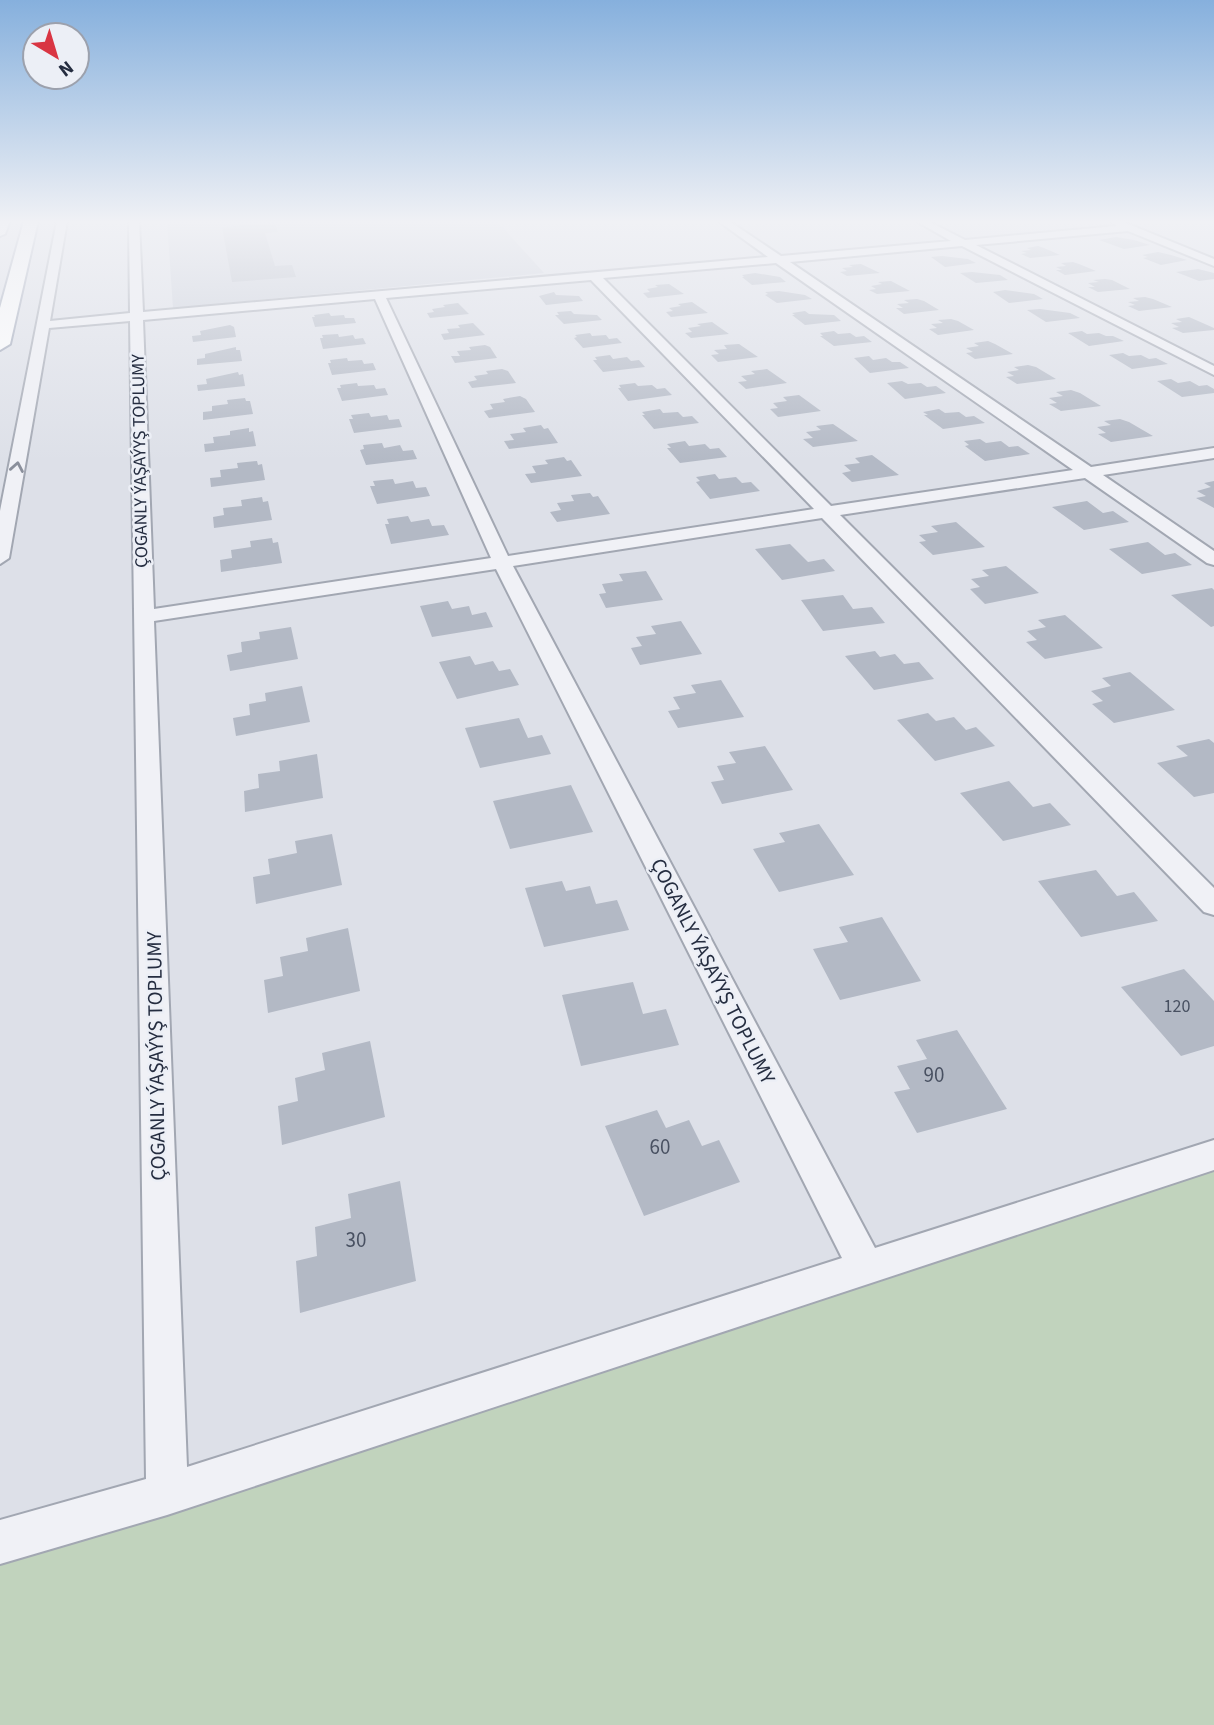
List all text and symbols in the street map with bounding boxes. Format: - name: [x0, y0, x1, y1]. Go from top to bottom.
- north arrow: [21, 21, 91, 91]
- text: N: [52, 54, 79, 83]
- street label: ÇOGANLY ÝAŞAÝYŞ TOPLUMY: [126, 353, 154, 568]
- one-way arrow: [8, 461, 23, 473]
- street label: ÇOGANLY ÝAŞAÝYŞ TOPLUMY: [643, 853, 783, 1090]
- street label: ÇOGANLY ÝAŞAÝYŞ TOPLUMY: [139, 930, 173, 1181]
- house number: 120: [1164, 994, 1190, 1019]
- house number: 90: [924, 1060, 944, 1090]
- house number: 60: [650, 1132, 670, 1162]
- house number: 30: [346, 1225, 366, 1255]

